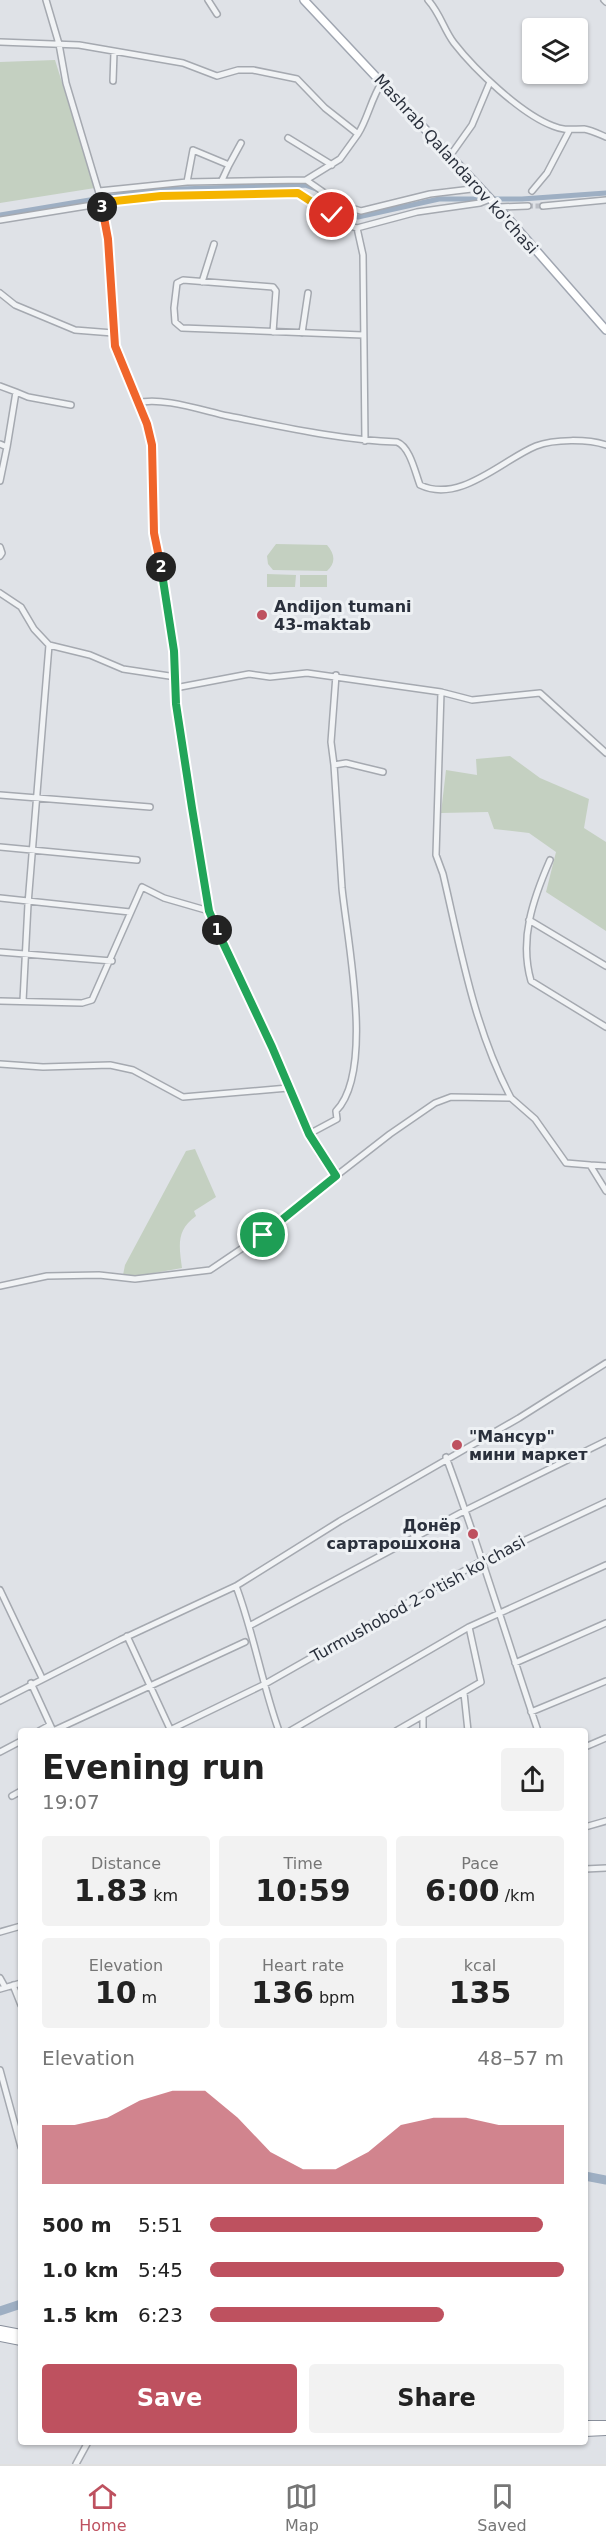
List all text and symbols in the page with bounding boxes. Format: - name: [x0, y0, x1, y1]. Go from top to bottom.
- map controls: [522, 18, 588, 84]
- button: layers: [522, 18, 588, 84]
- street label: Mashrab Qalandarov ko'chasi: [370, 70, 542, 258]
- pin: [306, 189, 357, 240]
- pin: 3: [87, 192, 117, 222]
- text: 3: [96, 197, 108, 216]
- icon: check: [315, 198, 348, 231]
- pin: 2: [146, 552, 176, 582]
- text: 2: [155, 557, 167, 576]
- place label: Andijon tumani 43-maktab: [274, 597, 412, 634]
- marker: Andijon tumani 43-maktab: [255, 608, 269, 622]
- pin: 1: [202, 915, 232, 945]
- text: 1: [211, 920, 223, 939]
- pin: [237, 1209, 288, 1260]
- icon: arrive: [246, 1218, 279, 1251]
- place label: "Мансур" мини маркет: [469, 1427, 588, 1464]
- marker: "Мансур" мини маркет: [450, 1438, 464, 1452]
- place label: Донёр сартарошхона: [327, 1516, 461, 1553]
- marker: Донёр сартарошхона: [466, 1527, 480, 1541]
- street label: Turmushobod 2-o'tish ko'chasi: [307, 1532, 528, 1666]
- text: Evening run: [42, 1748, 265, 1787]
- button: share: [501, 1748, 564, 1811]
- text: 19:07: [42, 1790, 100, 1814]
- text: Distance: [91, 1854, 161, 1873]
- text: Time: [283, 1854, 323, 1873]
- text: Pace: [461, 1854, 499, 1873]
- text: 1.83: [74, 1873, 148, 1908]
- text: 10:59: [255, 1873, 351, 1908]
- text: 6:00: [425, 1873, 500, 1908]
- text: km: [148, 1886, 178, 1905]
- text: /km: [500, 1886, 535, 1905]
- text: Elevation: [89, 1956, 163, 1975]
- text: Heart rate: [262, 1956, 344, 1975]
- text: kcal: [464, 1956, 496, 1975]
- text: 10: [95, 1975, 137, 2010]
- text: 136: [251, 1975, 314, 2010]
- text: 135: [449, 1975, 511, 2010]
- text: m: [137, 1988, 157, 2007]
- text: bpm: [314, 1988, 355, 2007]
- text: Elevation: [42, 2046, 135, 2070]
- text: 48–57 m: [477, 2046, 564, 2070]
- text: 500 m: [42, 2213, 112, 2237]
- text: 5:51: [138, 2213, 183, 2237]
- text: 1.0 km: [42, 2258, 119, 2282]
- text: 5:45: [138, 2258, 183, 2282]
- text: 1.5 km: [42, 2303, 119, 2327]
- text: 6:23: [138, 2303, 183, 2327]
- button: Save: [42, 2364, 297, 2433]
- button: Share: [309, 2364, 564, 2433]
- tab: Home: [79, 2480, 127, 2535]
- tab: Map: [285, 2480, 319, 2535]
- tab: Saved: [477, 2480, 527, 2535]

